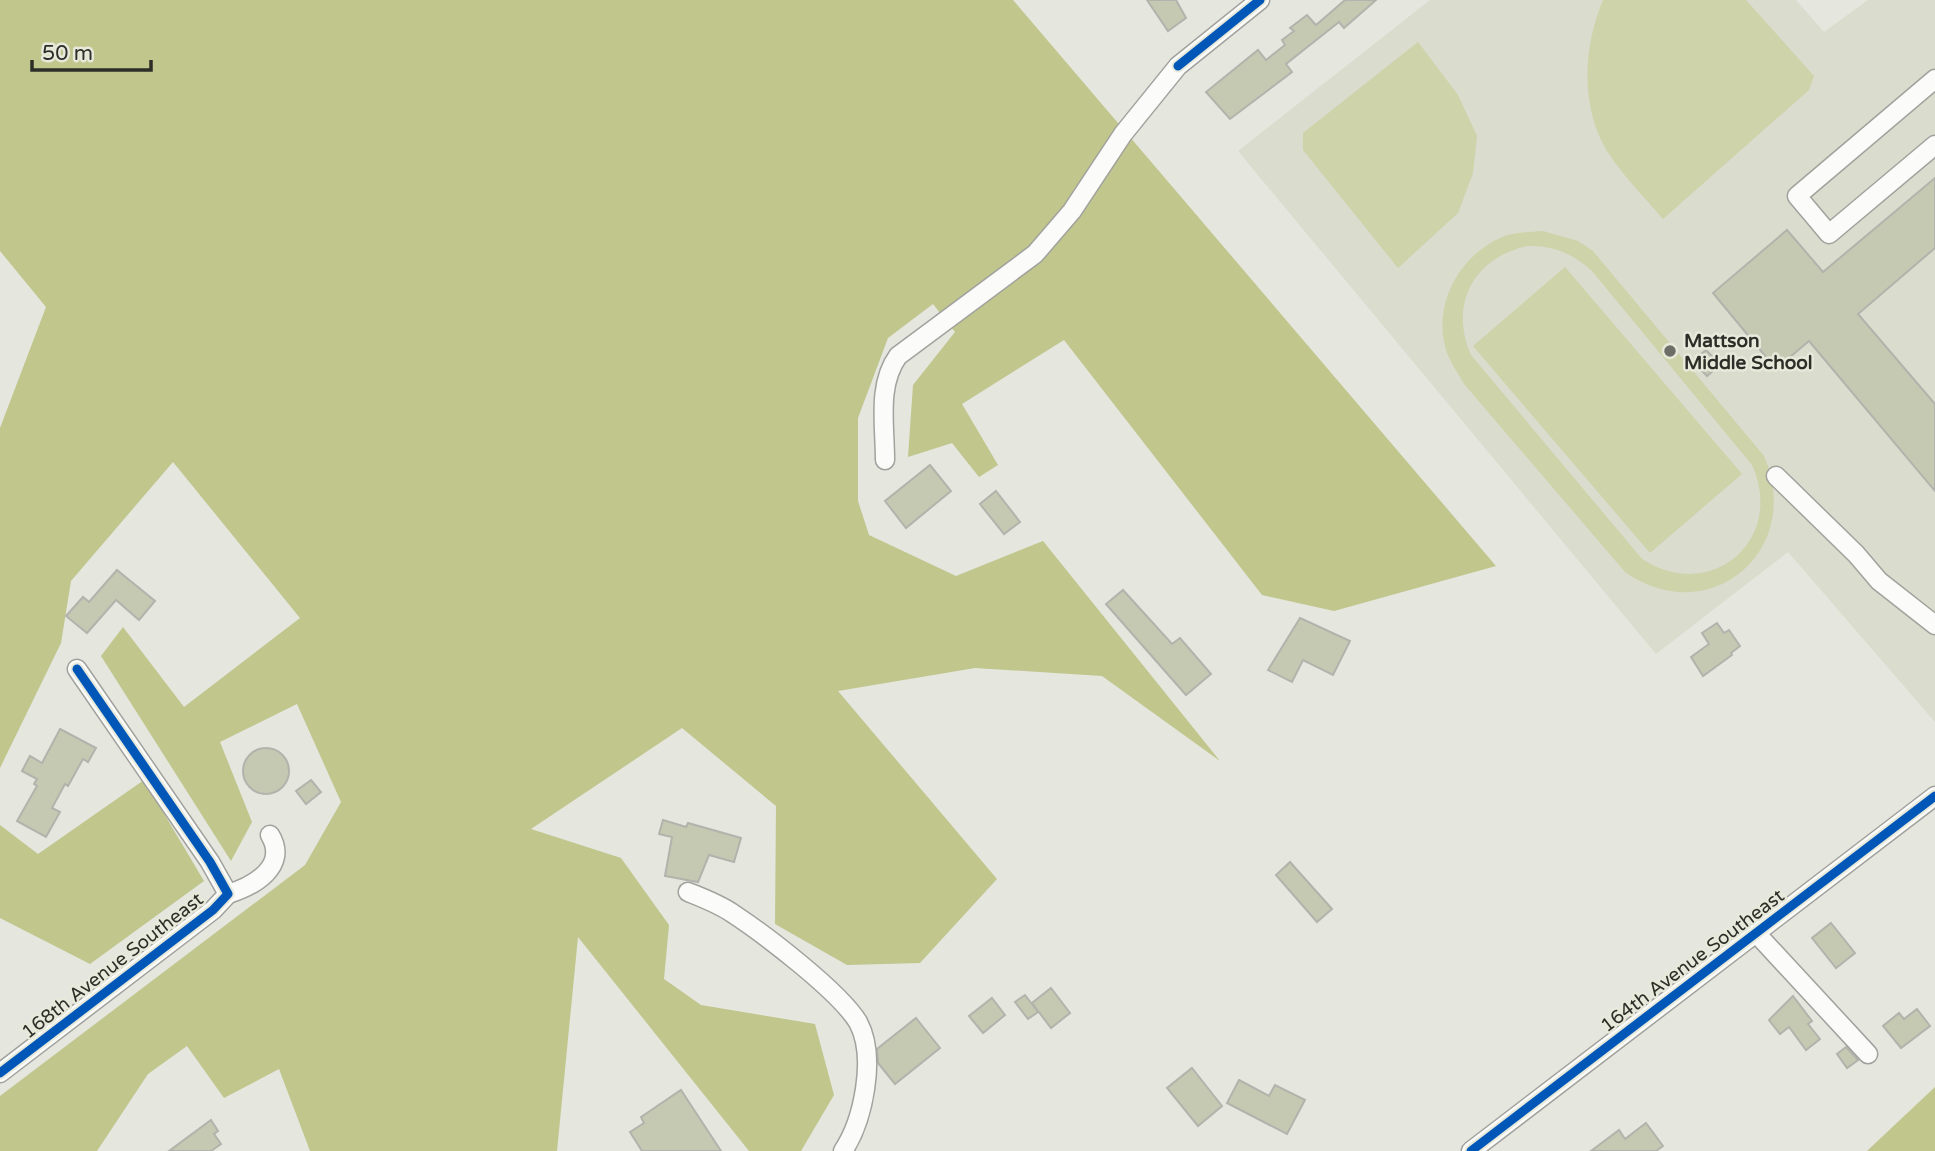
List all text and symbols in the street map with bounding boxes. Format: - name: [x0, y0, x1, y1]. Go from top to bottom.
- scale bar: [32, 28, 150, 72]
- text: 50 m: [42, 41, 93, 66]
- place label: Mattson Middle School: [1684, 330, 1813, 374]
- marker: Mattson Middle School: [1662, 343, 1678, 359]
- street label: 164th Avenue Southeast: [1597, 885, 1789, 1037]
- street label: 168th Avenue Southeast: [18, 888, 208, 1043]

